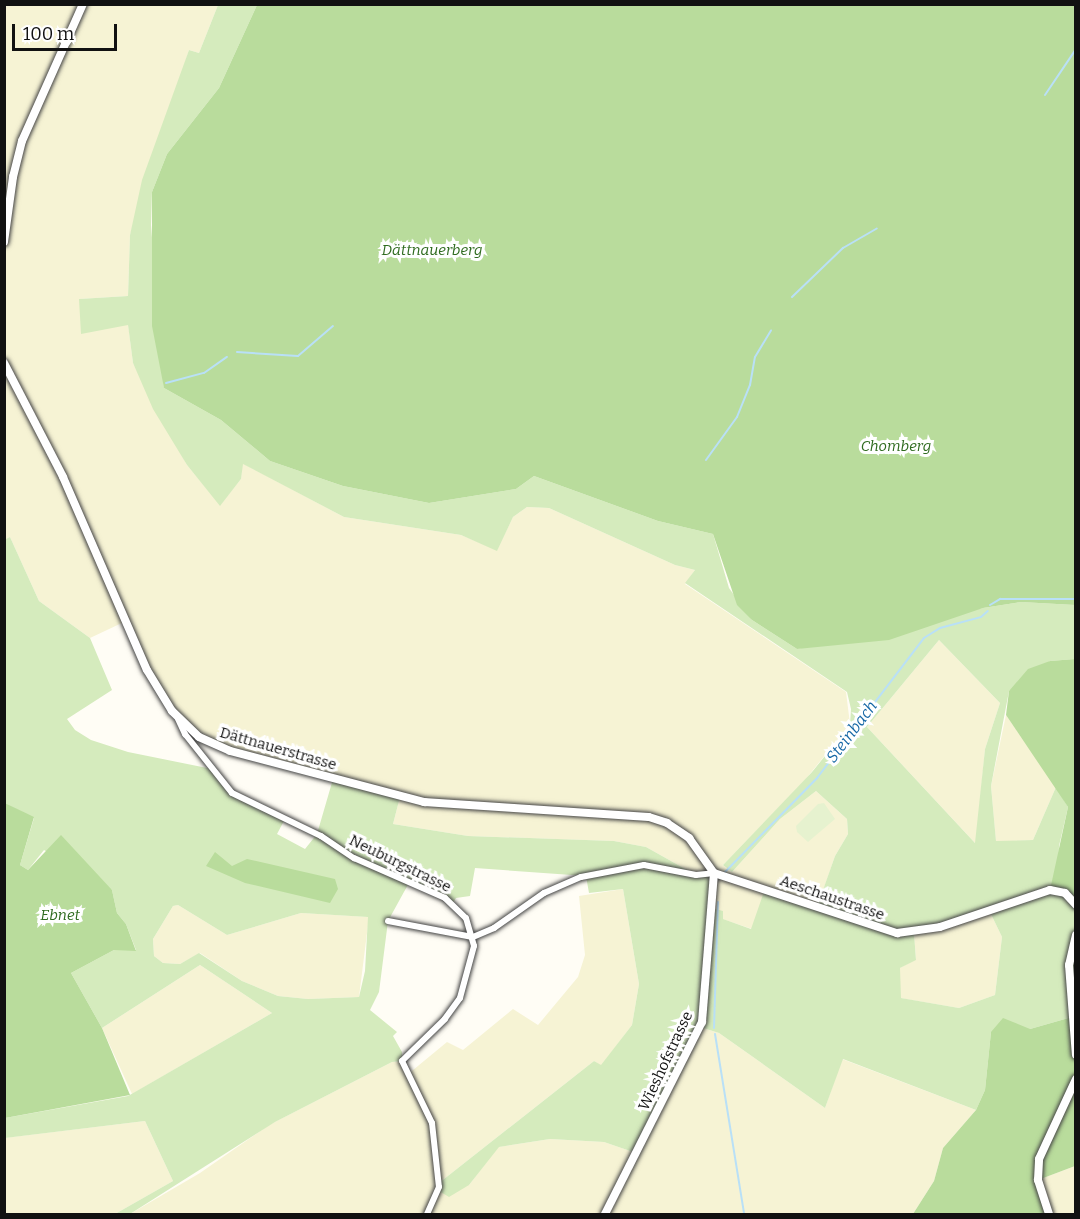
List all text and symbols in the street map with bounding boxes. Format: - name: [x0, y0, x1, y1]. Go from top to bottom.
- scale bar: [15, 12, 120, 50]
- text: 100 m: [23, 23, 74, 45]
- park label: Dättnauerberg: [381, 242, 483, 260]
- park label: Chomberg: [861, 438, 931, 456]
- water label: Steinbach: [823, 697, 881, 767]
- street label: Dättnauerstrasse: [218, 724, 338, 774]
- street label: Neuburgstrasse: [346, 832, 454, 896]
- street label: Aeschaustrasse: [777, 872, 887, 924]
- park label: Ebnet: [40, 907, 80, 925]
- street label: Wieshofstrasse: [635, 1009, 697, 1113]

